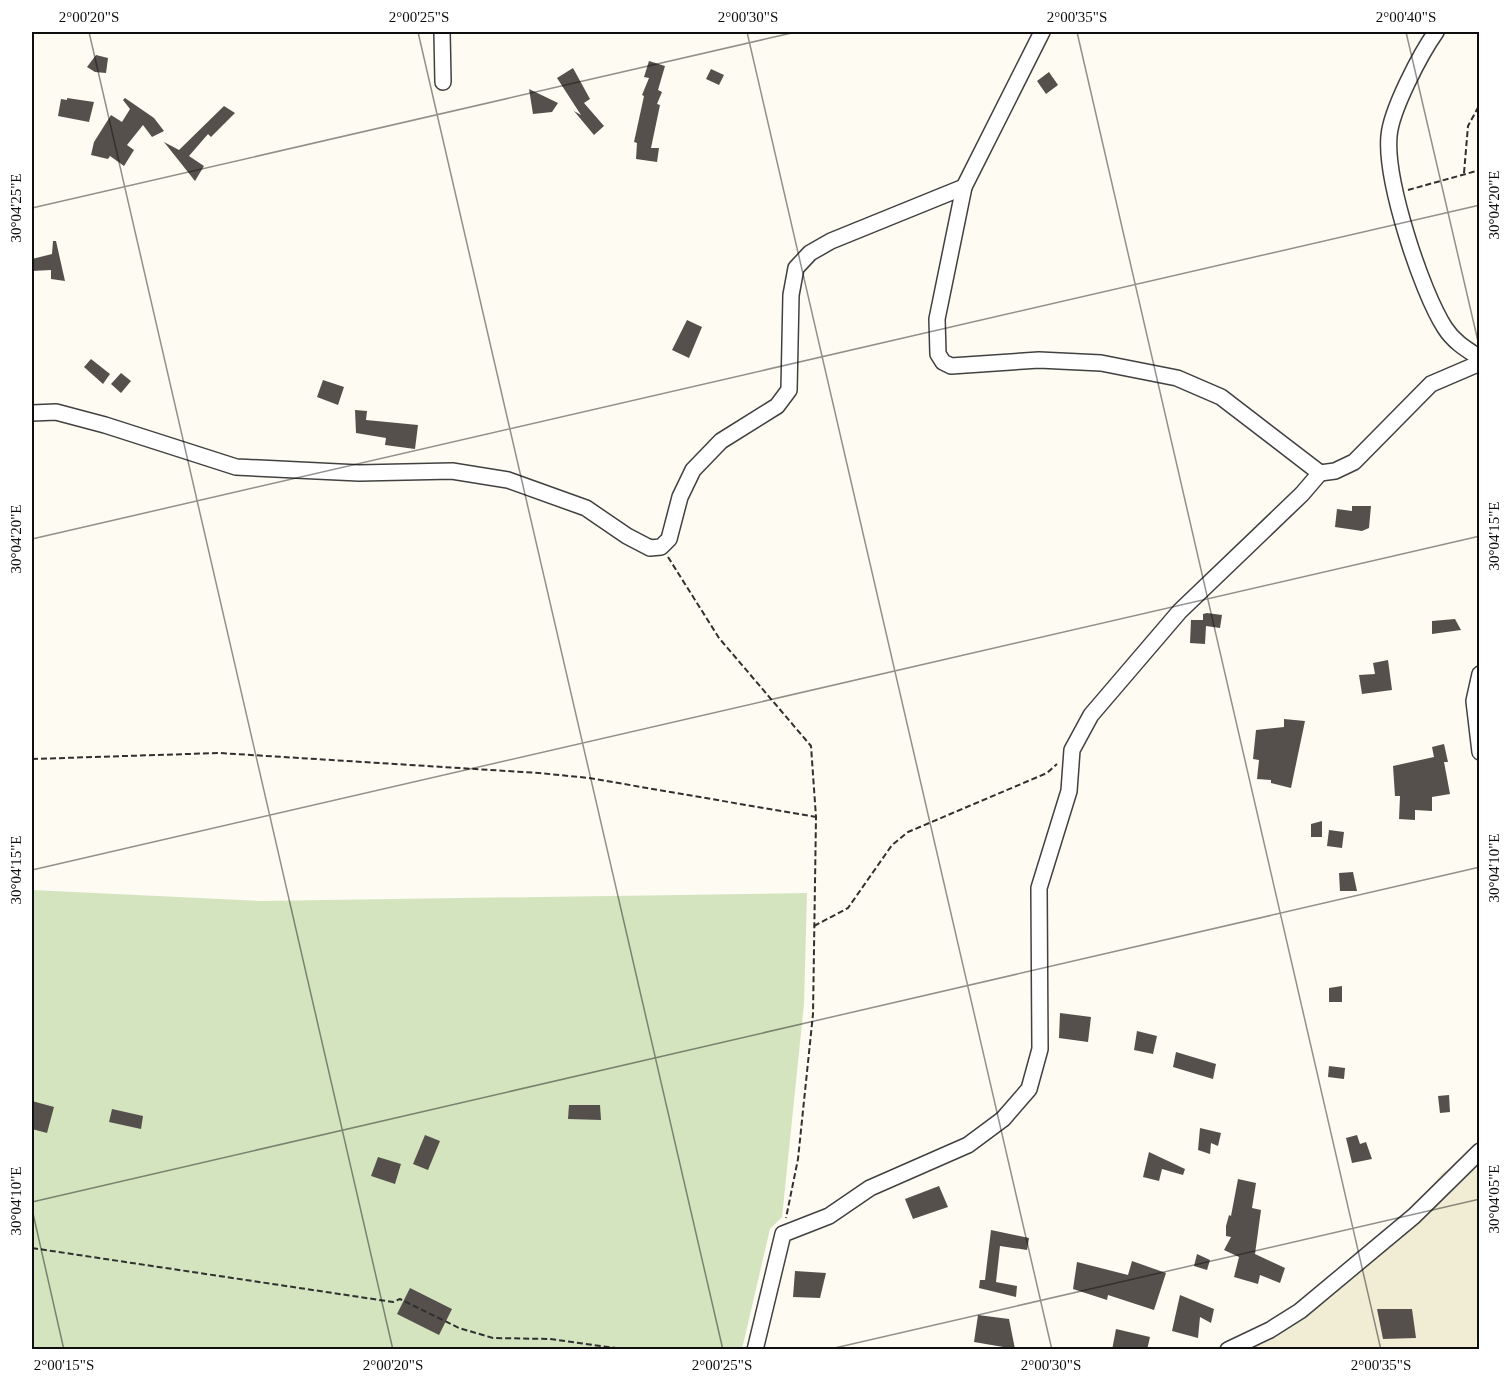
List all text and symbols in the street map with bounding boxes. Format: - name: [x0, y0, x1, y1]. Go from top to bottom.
- text: 2°00'20"S: [59, 9, 119, 25]
- text: 2°00'25"S: [389, 9, 449, 25]
- text: 2°00'30"S: [718, 9, 778, 25]
- text: 2°00'35"S: [1047, 9, 1107, 25]
- text: 2°00'40"S: [1376, 9, 1436, 25]
- text: 30°04'20"E: [1486, 171, 1502, 240]
- text: 30°04'25"E: [8, 174, 24, 243]
- text: 30°04'15"E: [1486, 502, 1502, 571]
- text: 30°04'20"E: [8, 505, 24, 574]
- text: 30°04'10"E: [1486, 834, 1502, 903]
- text: 30°04'15"E: [8, 836, 24, 905]
- text: 30°04'05"E: [1486, 1165, 1502, 1234]
- text: 30°04'10"E: [8, 1167, 24, 1236]
- text: 2°00'15"S: [34, 1357, 94, 1373]
- text: 2°00'20"S: [363, 1357, 423, 1373]
- text: 2°00'25"S: [692, 1357, 752, 1373]
- text: 2°00'30"S: [1021, 1357, 1081, 1373]
- text: 2°00'35"S: [1351, 1357, 1411, 1373]

